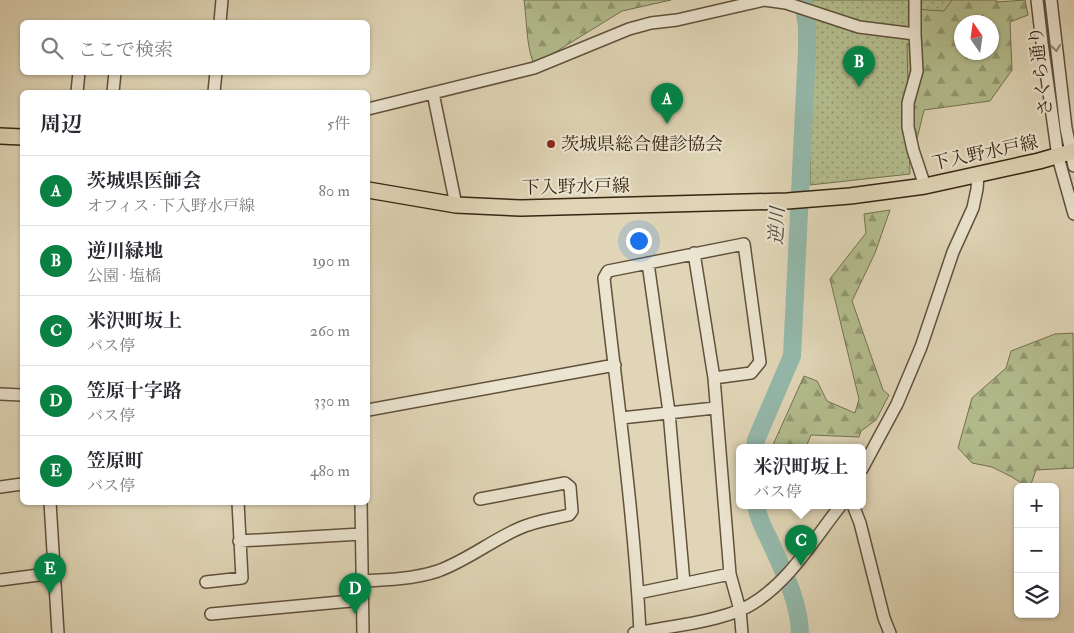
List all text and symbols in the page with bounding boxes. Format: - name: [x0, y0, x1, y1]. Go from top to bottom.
- north arrow: [954, 15, 999, 60]
- search box: [20, 20, 370, 75]
- street label: さくら通り: [1024, 25, 1058, 117]
- icon: search: [38, 34, 66, 62]
- text: ここで検索: [78, 38, 173, 62]
- one-way arrow: [1050, 45, 1061, 53]
- pin: B: [843, 46, 875, 87]
- pin: A: [651, 83, 683, 124]
- text: 周辺: [40, 111, 82, 138]
- text: 5件: [327, 114, 350, 134]
- street label: 下入野水戸線: [930, 131, 1040, 175]
- place label: 茨城県総合健診協会: [561, 133, 723, 156]
- marker: 茨城県総合健診協会: [545, 138, 557, 150]
- text: 茨城県医師会: [87, 169, 201, 193]
- street label: 下入野水戸線: [522, 175, 630, 199]
- text: A: [51, 181, 61, 201]
- text: 80 m: [319, 181, 350, 201]
- text: オフィス · 下入野水戸線: [87, 196, 255, 216]
- water label: 逆川: [764, 204, 790, 246]
- your location: [626, 228, 652, 254]
- text: 逆川緑地: [87, 239, 163, 263]
- text: B: [51, 251, 61, 271]
- text: 190 m: [312, 251, 350, 271]
- text: 公園 · 塩橋: [87, 266, 161, 286]
- text: 米沢町坂上: [87, 309, 182, 333]
- text: C: [50, 321, 62, 341]
- text: 260 m: [310, 321, 350, 341]
- text: バス停: [87, 336, 135, 356]
- text: 笠原十字路: [87, 379, 182, 403]
- text: D: [49, 391, 63, 411]
- text: 330 m: [314, 391, 350, 411]
- text: バス停: [87, 406, 135, 426]
- popup: [736, 444, 866, 509]
- text: 笠原町: [87, 449, 144, 473]
- text: 米沢町坂上: [753, 455, 849, 479]
- text: E: [50, 461, 62, 481]
- text: 480 m: [310, 461, 350, 481]
- text: バス停: [87, 476, 135, 496]
- text: バス停: [753, 482, 802, 502]
- map controls: [1014, 483, 1059, 618]
- button: +: [1014, 483, 1059, 528]
- pin: C: [785, 525, 817, 566]
- button: −: [1014, 528, 1059, 573]
- pin: E: [34, 553, 66, 594]
- pin: D: [339, 573, 371, 614]
- button: layers: [1014, 573, 1059, 618]

